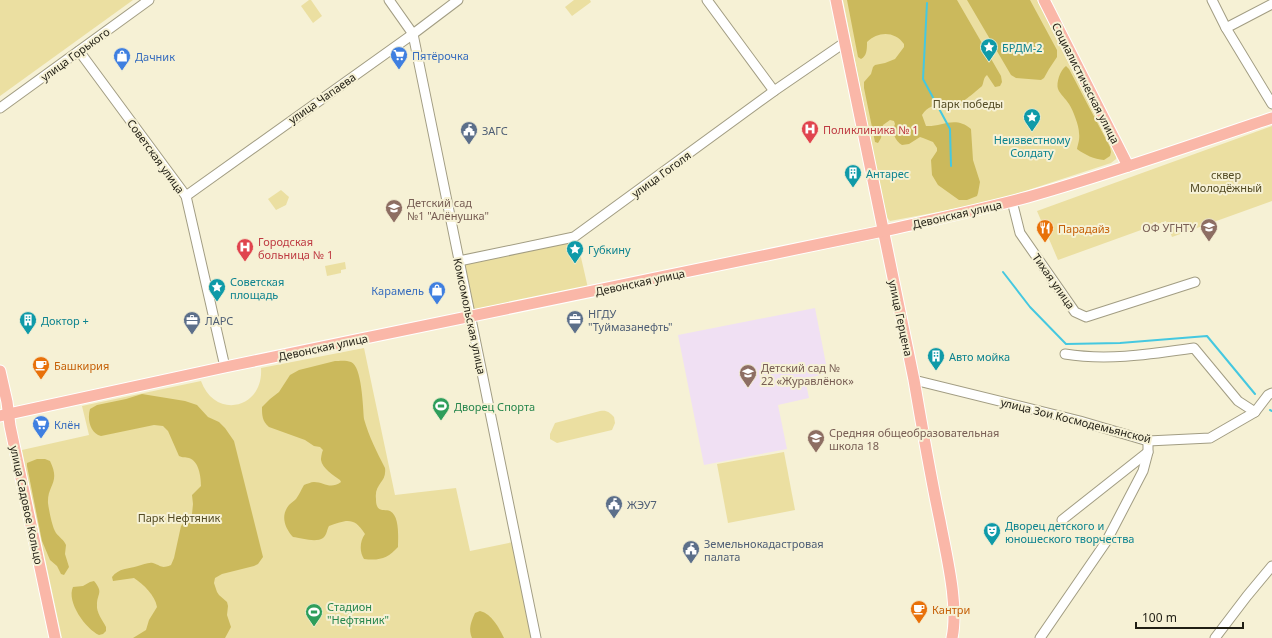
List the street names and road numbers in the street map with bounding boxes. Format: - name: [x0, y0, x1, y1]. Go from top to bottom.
- street label: Социалистическая улица: [1049, 20, 1123, 146]
- street label: улица Горького: [37, 24, 113, 84]
- street label: улица Чапаева: [285, 69, 359, 127]
- street label: Советская улица: [124, 116, 188, 196]
- street label: улица Гоголя: [628, 147, 694, 201]
- street label: Девонская улица: [911, 196, 1003, 232]
- street label: Тихая улица: [1029, 250, 1079, 312]
- street label: Комсомольская улица: [450, 256, 490, 376]
- street label: Девонская улица: [594, 265, 686, 299]
- street label: улица Герцена: [886, 278, 916, 358]
- street label: Девонская улица: [277, 330, 369, 364]
- street label: улица Зои Космодемьянской: [999, 394, 1153, 446]
- street label: улица Садовое Кольцо: [7, 444, 47, 566]

